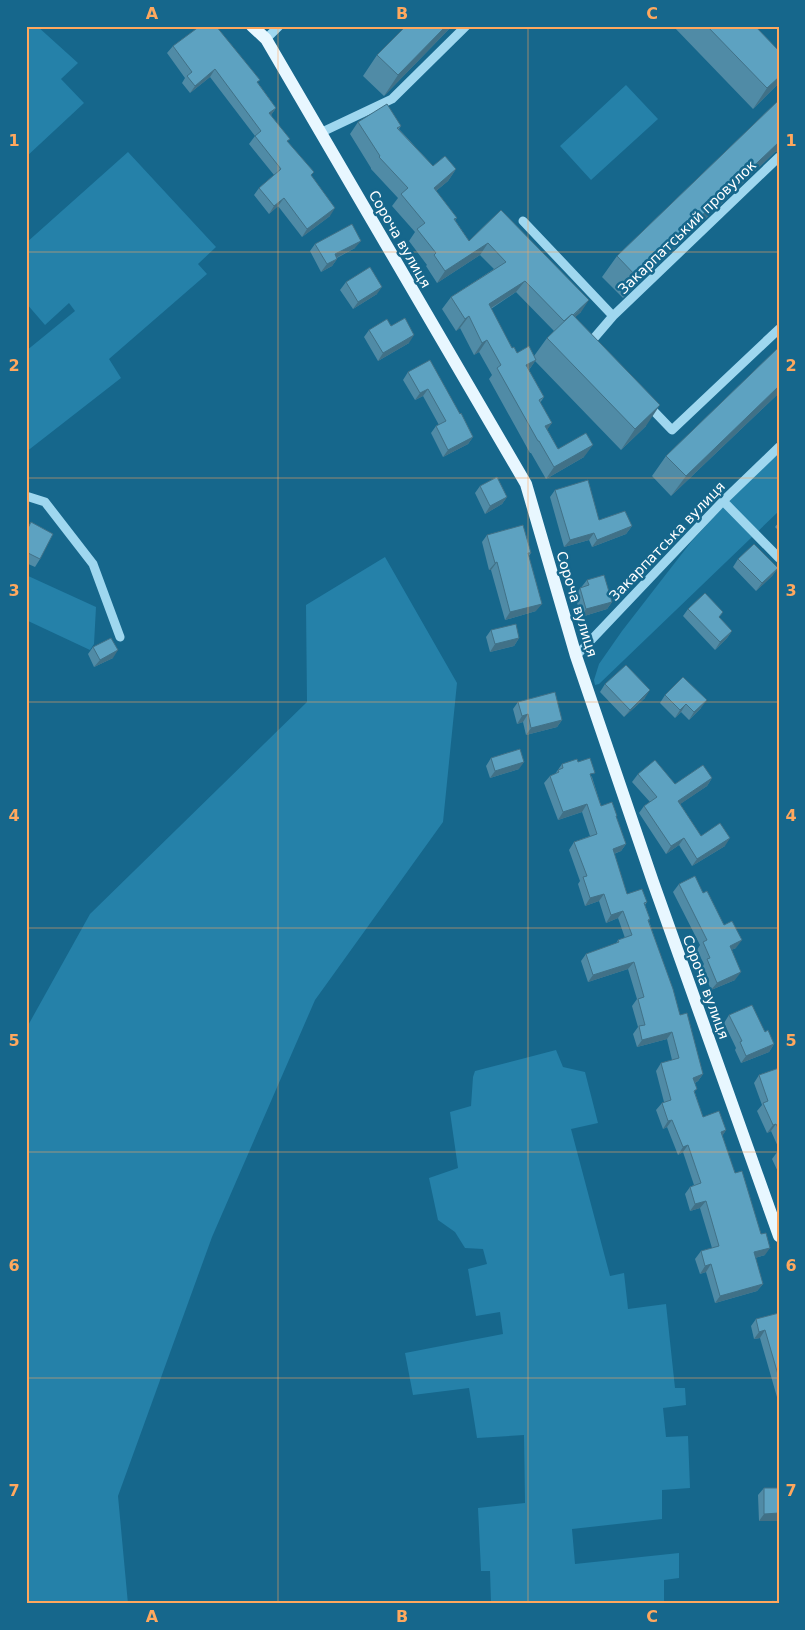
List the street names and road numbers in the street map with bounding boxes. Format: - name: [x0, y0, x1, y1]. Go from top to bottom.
- street label: Закарпатський провулок: [615, 157, 759, 297]
- street label: Сороча вулиця: [366, 188, 434, 290]
- street label: Закарпатська вулиця: [606, 478, 728, 604]
- street label: Сороча вулиця: [553, 549, 601, 659]
- street label: Сороча вулиця: [680, 933, 732, 1041]

